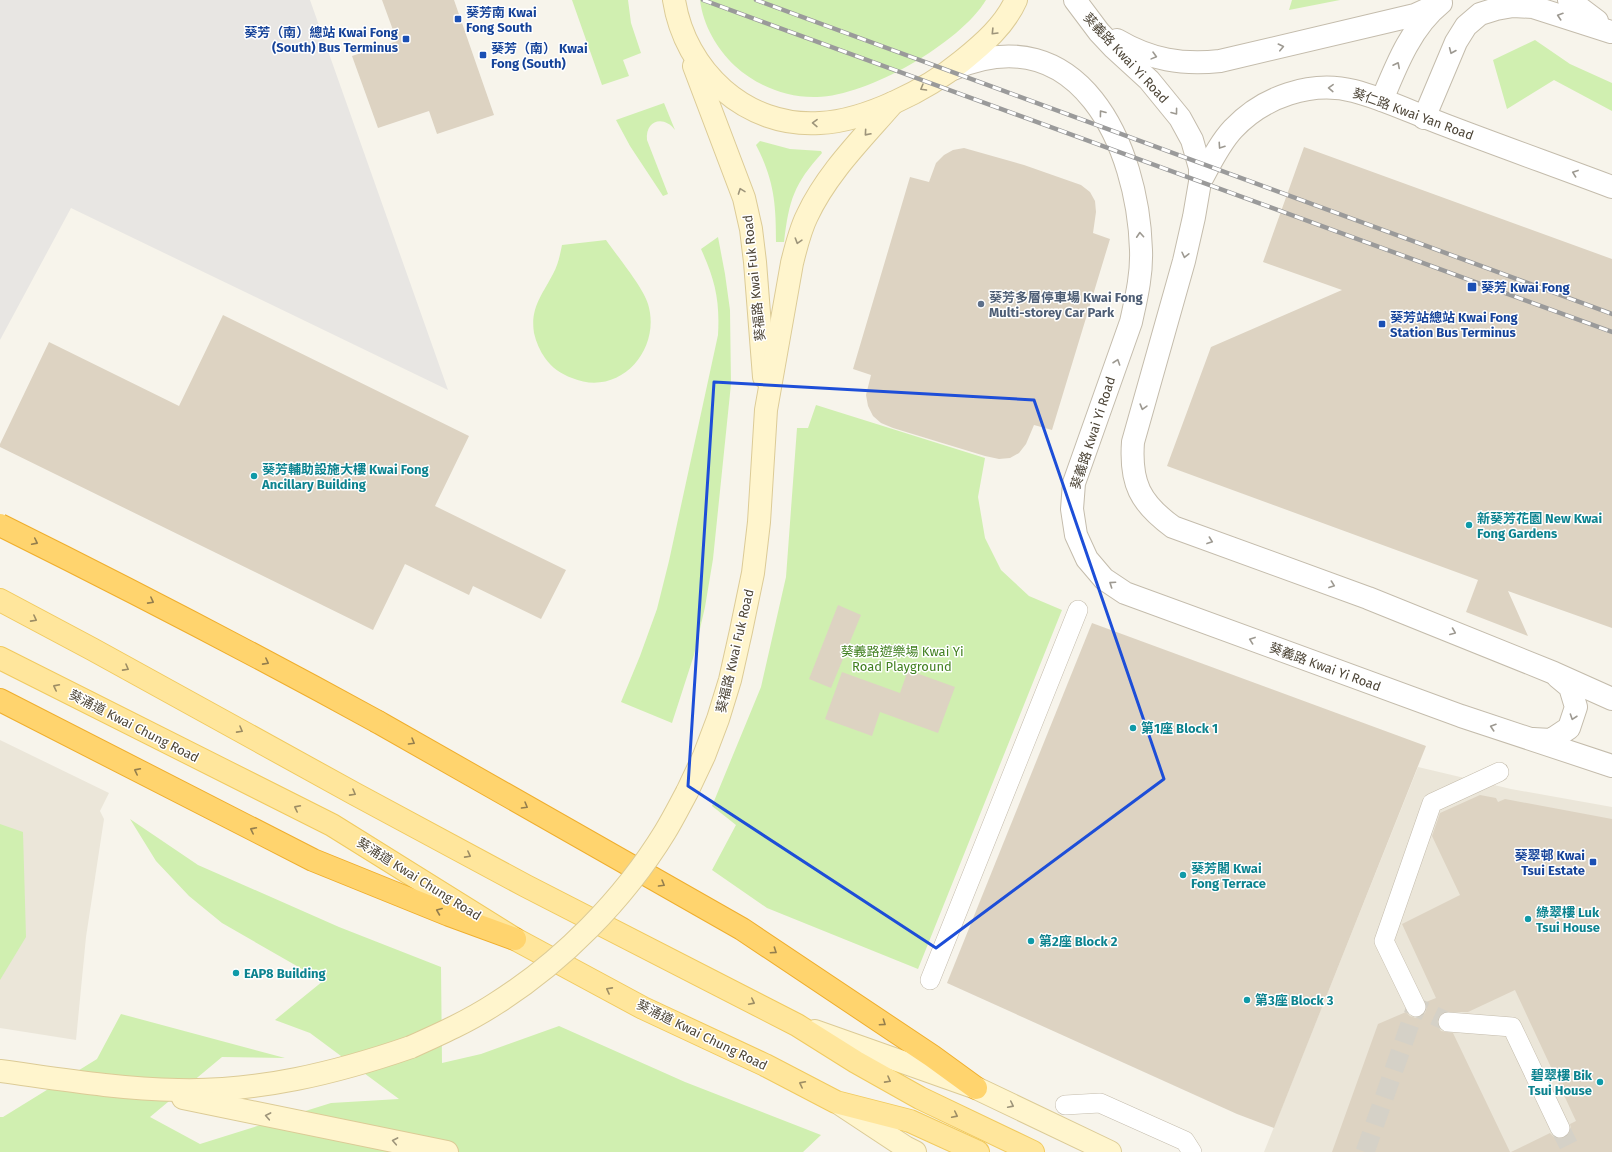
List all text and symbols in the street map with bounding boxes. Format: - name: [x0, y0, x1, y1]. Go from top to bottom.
- place label: 葵芳南 Kwai Fong South: [466, 5, 537, 35]
- street label: 葵義路 Kwai Yi Road: [1080, 10, 1172, 106]
- one-way arrow: [1557, 12, 1564, 20]
- marker: 葵芳南 Kwai Fong South: [453, 14, 463, 24]
- place label: 葵芳（南）總站 Kwai Fong (South) Bus Terminus: [244, 25, 399, 55]
- one-way arrow: [991, 27, 999, 35]
- marker: 葵芳（南）總站 Kwai Fong (South) Bus Terminus: [401, 34, 411, 44]
- place label: 葵芳（南） Kwai Fong (South): [491, 41, 588, 71]
- one-way arrow: [1277, 43, 1284, 52]
- one-way arrow: [1449, 47, 1457, 55]
- marker: 葵芳（南） Kwai Fong (South): [478, 50, 488, 60]
- one-way arrow: [1150, 51, 1157, 60]
- one-way arrow: [1393, 61, 1400, 69]
- one-way arrow: [920, 83, 927, 90]
- one-way arrow: [1328, 84, 1334, 92]
- street label: 葵仁路 Kwai Yan Road: [1350, 85, 1476, 143]
- one-way arrow: [1170, 108, 1177, 115]
- one-way arrow: [1100, 110, 1107, 117]
- one-way arrow: [812, 119, 818, 127]
- one-way arrow: [865, 128, 872, 135]
- one-way arrow: [1219, 141, 1226, 148]
- one-way arrow: [1572, 170, 1579, 178]
- one-way arrow: [738, 188, 746, 195]
- street label: 葵福路 Kwai Fuk Road: [740, 214, 768, 342]
- one-way arrow: [1135, 232, 1144, 238]
- one-way arrow: [794, 237, 803, 244]
- one-way arrow: [1182, 252, 1190, 258]
- place label: 葵芳 Kwai Fong: [1481, 280, 1571, 295]
- marker: 葵芳 Kwai Fong: [1466, 281, 1478, 293]
- place label: 葵芳多層停車場 Kwai Fong Multi-storey Car Park: [989, 290, 1144, 320]
- marker: 葵芳多層停車場 Kwai Fong Multi-storey Car Park: [976, 299, 986, 309]
- place label: 葵芳站總站 Kwai Fong Station Bus Terminus: [1390, 310, 1519, 340]
- marker: 葵芳站總站 Kwai Fong Station Bus Terminus: [1377, 319, 1387, 329]
- one-way arrow: [1112, 359, 1120, 366]
- street label: 葵義路 Kwai Yi Road: [1068, 375, 1118, 491]
- one-way arrow: [1139, 404, 1148, 411]
- place label: 葵芳輔助設施大樓 Kwai Fong Ancillary Building: [261, 462, 430, 492]
- marker: 葵芳輔助設施大樓 Kwai Fong Ancillary Building: [249, 471, 259, 481]
- place label: 新葵芳花園 New Kwai Fong Gardens: [1477, 511, 1602, 541]
- marker: 新葵芳花園 New Kwai Fong Gardens: [1464, 520, 1474, 530]
- one-way arrow: [1206, 536, 1213, 544]
- one-way arrow: [31, 537, 38, 545]
- one-way arrow: [1328, 580, 1335, 589]
- one-way arrow: [1109, 582, 1116, 589]
- street label: 葵福路 Kwai Fuk Road: [713, 587, 757, 715]
- one-way arrow: [147, 596, 154, 604]
- one-way arrow: [30, 614, 38, 621]
- one-way arrow: [1449, 627, 1457, 635]
- one-way arrow: [1248, 636, 1255, 644]
- street label: 葵義路 Kwai Yi Road: [1267, 640, 1383, 694]
- park label: 葵義路遊樂場 Kwai Yi Road Playground: [840, 644, 964, 674]
- one-way arrow: [262, 657, 269, 664]
- one-way arrow: [122, 663, 129, 670]
- one-way arrow: [53, 684, 60, 691]
- street label: 葵涌道 Kwai Chung Road: [67, 687, 201, 765]
- one-way arrow: [1569, 713, 1578, 720]
- place label: 第1座 Block 1: [1141, 721, 1218, 736]
- marker: 第1座 Block 1: [1128, 723, 1138, 733]
- one-way arrow: [1489, 723, 1496, 731]
- one-way arrow: [235, 726, 243, 733]
- one-way arrow: [408, 737, 415, 744]
- one-way arrow: [134, 768, 141, 775]
- one-way arrow: [349, 788, 357, 796]
- one-way arrow: [521, 801, 528, 808]
- one-way arrow: [294, 805, 302, 813]
- one-way arrow: [250, 827, 257, 834]
- street label: 葵涌道 Kwai Chung Road: [354, 835, 484, 923]
- place label: 葵翠邨 Kwai Tsui Estate: [1514, 848, 1585, 878]
- one-way arrow: [464, 850, 471, 857]
- marker: 葵翠邨 Kwai Tsui Estate: [1588, 857, 1598, 867]
- place label: 葵芳閣 Kwai Fong Terrace: [1191, 861, 1266, 891]
- marker: 葵芳閣 Kwai Fong Terrace: [1178, 870, 1188, 880]
- one-way arrow: [658, 879, 665, 887]
- place label: 綠翠樓 Luk Tsui House: [1536, 905, 1600, 935]
- one-way arrow: [435, 908, 442, 916]
- marker: 綠翠樓 Luk Tsui House: [1523, 914, 1533, 924]
- place label: 第2座 Block 2: [1039, 934, 1118, 949]
- marker: 第2座 Block 2: [1026, 936, 1036, 946]
- one-way arrow: [770, 946, 777, 954]
- place label: EAP8 Building: [244, 966, 327, 981]
- marker: EAP8 Building: [231, 968, 241, 978]
- one-way arrow: [606, 987, 613, 994]
- place label: 第3座 Block 3: [1255, 993, 1334, 1008]
- marker: 第3座 Block 3: [1242, 995, 1252, 1005]
- street label: 葵涌道 Kwai Chung Road: [634, 997, 770, 1073]
- one-way arrow: [748, 997, 755, 1004]
- one-way arrow: [879, 1018, 886, 1025]
- place label: 碧翠樓 Bik Tsui House: [1528, 1068, 1593, 1098]
- one-way arrow: [884, 1075, 891, 1082]
- marker: 碧翠樓 Bik Tsui House: [1595, 1077, 1605, 1087]
- one-way arrow: [798, 1081, 806, 1089]
- one-way arrow: [1007, 1100, 1015, 1108]
- one-way arrow: [951, 1110, 958, 1118]
- one-way arrow: [265, 1112, 271, 1120]
- one-way arrow: [392, 1138, 398, 1146]

